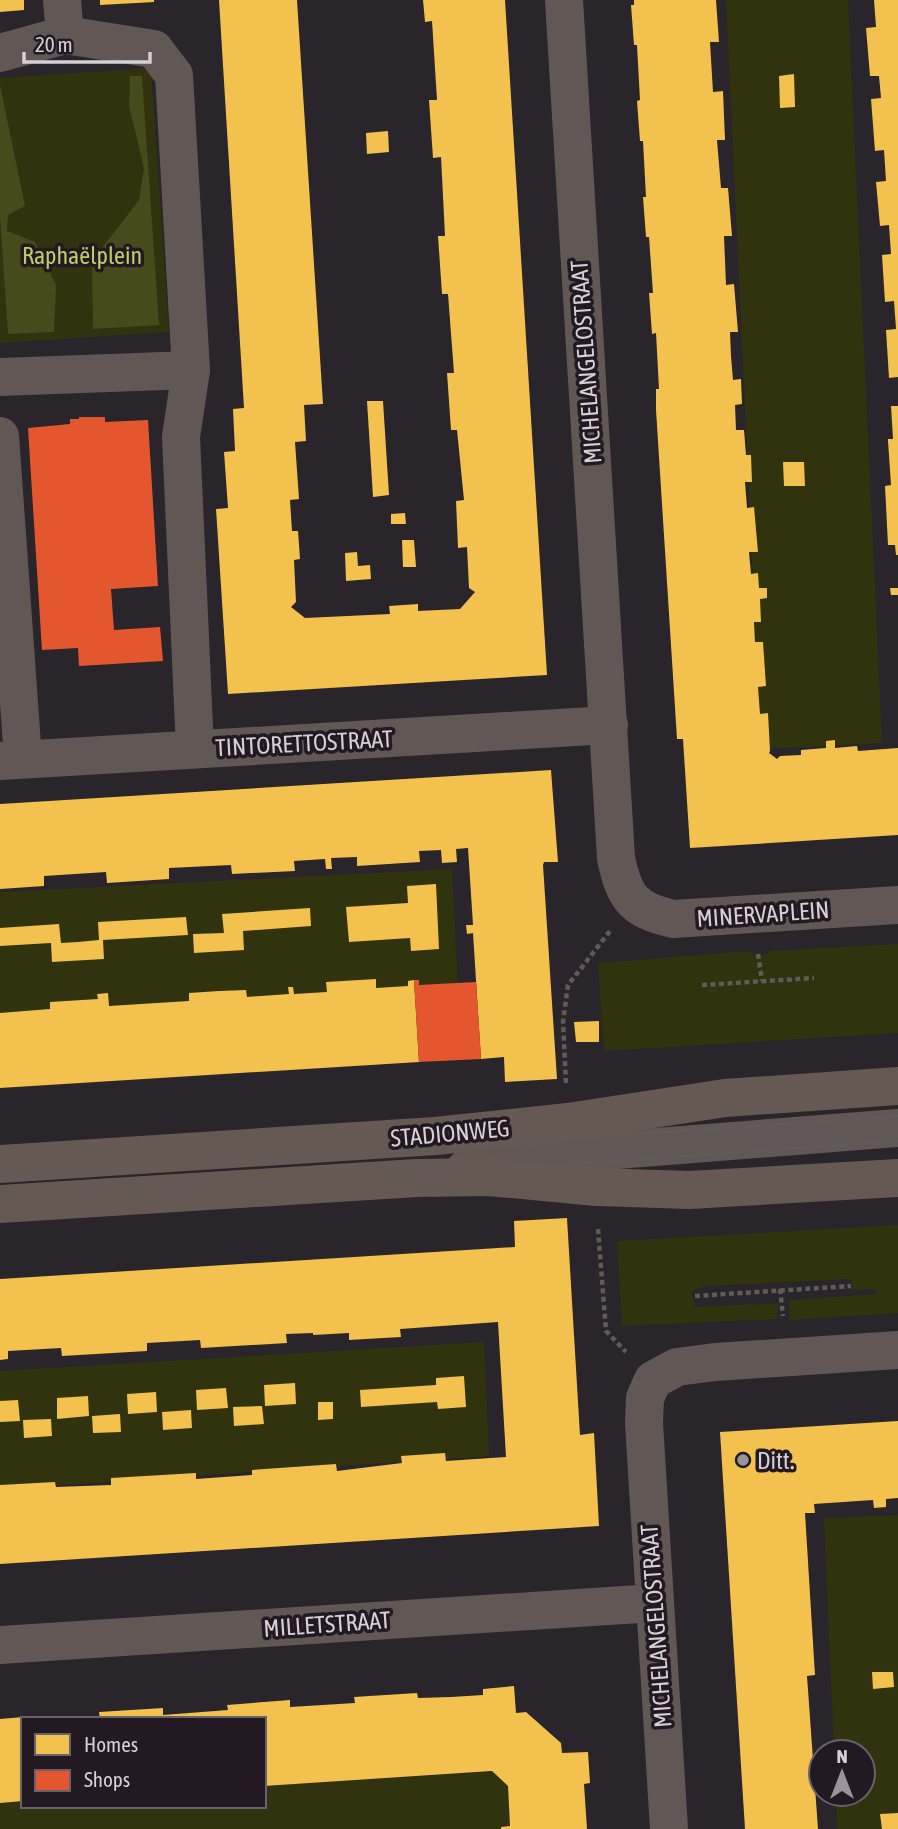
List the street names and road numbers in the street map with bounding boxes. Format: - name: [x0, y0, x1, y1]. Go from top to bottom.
- street label: MICHELANGELOSTRAAT: [565, 259, 607, 465]
- street label: TINTORETTOSTRAAT: [215, 725, 394, 761]
- street label: MINERVAPLEIN: [696, 896, 830, 932]
- street label: STADIONWEG: [389, 1114, 511, 1152]
- street label: MICHELANGELOSTRAAT: [635, 1523, 677, 1729]
- street label: MILLETSTRAAT: [263, 1606, 392, 1642]

